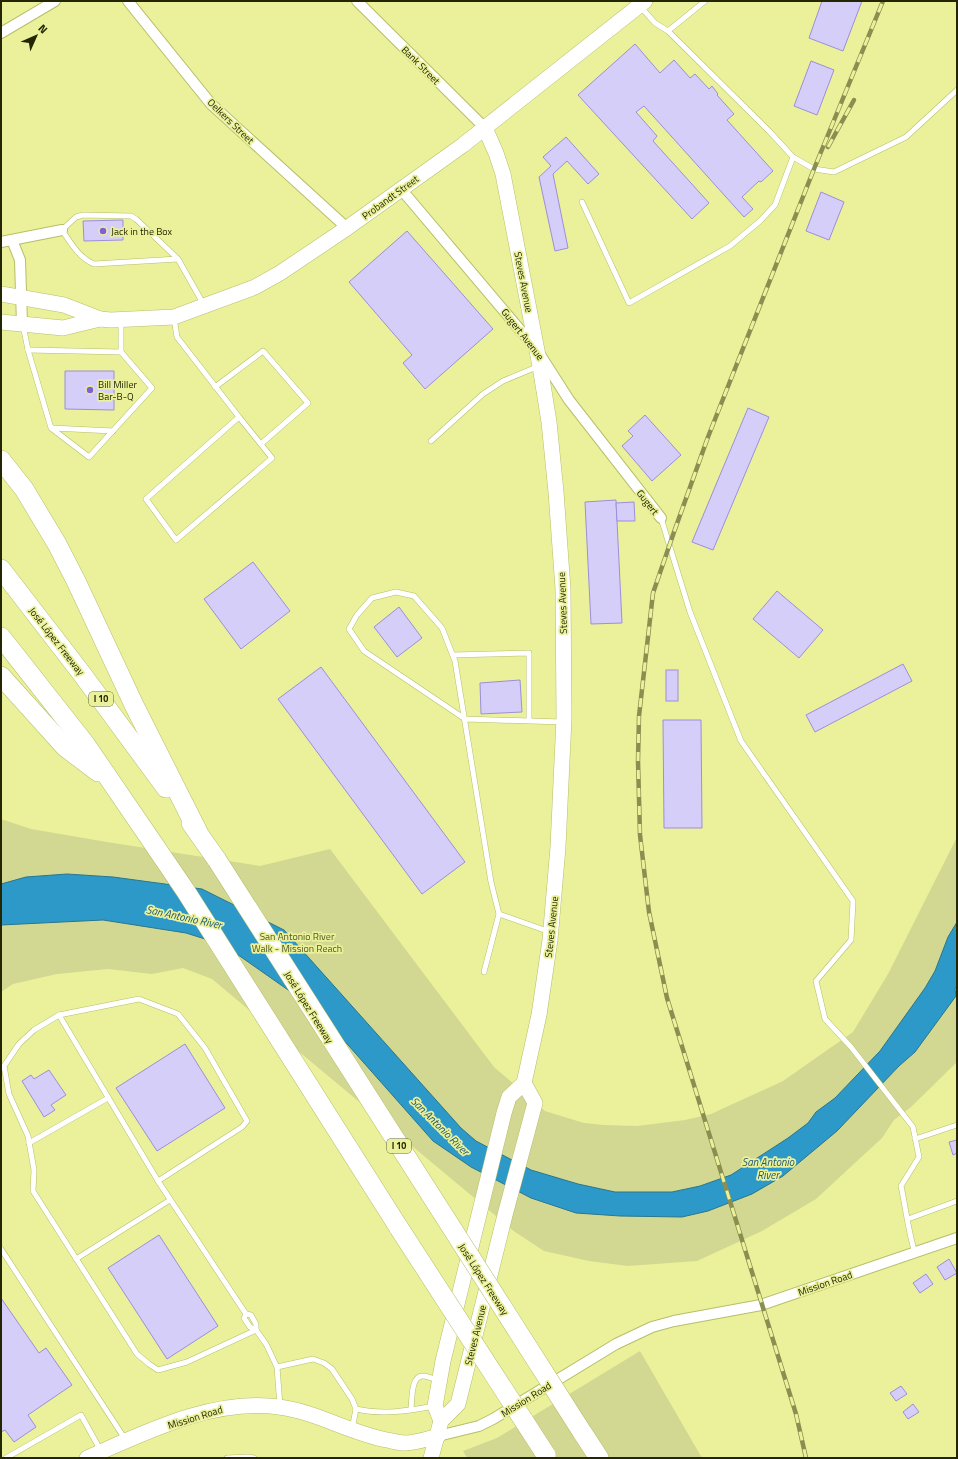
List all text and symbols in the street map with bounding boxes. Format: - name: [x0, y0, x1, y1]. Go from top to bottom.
- north arrow: [16, 16, 56, 56]
- text: N: [35, 21, 51, 37]
- street label: Bank Street: [398, 43, 444, 88]
- street label: Oelkers Street: [204, 95, 258, 148]
- street label: Probandt Street: [359, 171, 422, 223]
- place label: Jack in the Box: [111, 224, 172, 239]
- marker: Jack in the Box: [98, 226, 108, 236]
- street label: Steves Avenue: [510, 250, 537, 314]
- street label: Gugert Avenue: [498, 305, 548, 363]
- place label: Bill Miller Bar-B-Q: [98, 377, 137, 404]
- marker: Bill Miller Bar-B-Q: [85, 385, 95, 395]
- street label: Gugert: [633, 486, 663, 519]
- street label: Steves Avenue: [554, 572, 571, 634]
- street label: José López Freeway: [25, 604, 88, 679]
- road number: I 10: [89, 692, 113, 706]
- street label: Steves Avenue: [541, 896, 562, 959]
- water label: San Antonio River: [145, 901, 225, 933]
- park label: San Antonio River Walk - Mission Reach: [252, 929, 342, 956]
- street label: José López Freeway: [280, 968, 337, 1047]
- water label: San Antonio River: [407, 1093, 474, 1160]
- road number: I 10: [387, 1139, 411, 1153]
- water label: San Antonio River: [742, 1154, 795, 1183]
- street label: José López Freeway: [455, 1240, 513, 1318]
- street label: Mission Road: [796, 1267, 854, 1300]
- street label: Steves Avenue: [461, 1303, 490, 1367]
- street label: Mission Road: [498, 1378, 554, 1421]
- street label: Mission Road: [166, 1402, 224, 1433]

